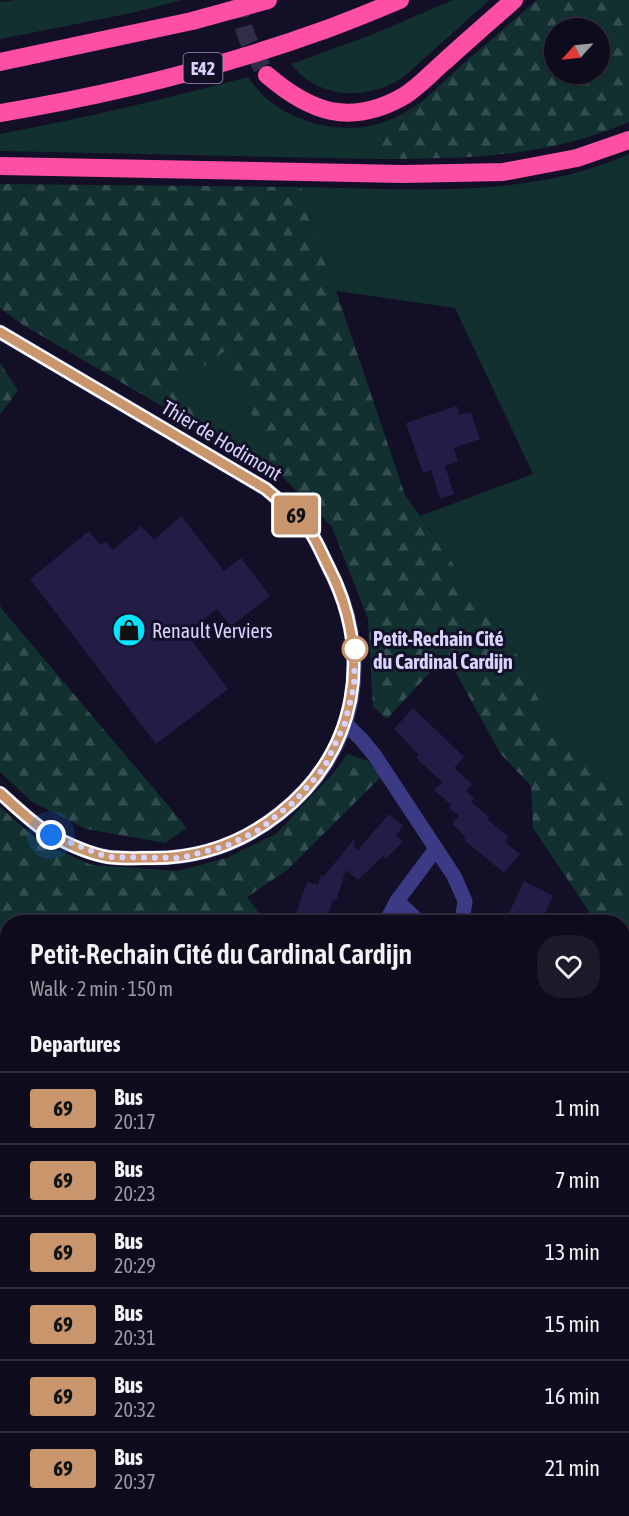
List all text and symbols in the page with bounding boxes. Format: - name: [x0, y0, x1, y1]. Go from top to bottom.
- north arrow: [544, 18, 610, 84]
- map controls: [544, 18, 610, 84]
- road number: E42: [184, 53, 222, 83]
- street label: Thier de Hodimont: [158, 395, 286, 485]
- line badge: 69: [269, 496, 323, 534]
- text: 69: [286, 503, 306, 527]
- shop icon: Renault Verviers: [111, 612, 147, 648]
- place label: Renault Verviers: [152, 619, 273, 642]
- place label: Petit-Rechain Cité du Cardinal Cardijn: [373, 627, 513, 673]
- marker: Petit-Rechain Cité du Cardinal Cardijn: [342, 636, 368, 662]
- your location: [36, 820, 66, 850]
- button: heart: [537, 935, 600, 998]
- text: Petit-Rechain Cité du Cardinal Cardijn: [30, 938, 412, 970]
- text: Walk · 2 min · 150 m: [30, 977, 173, 1000]
- text: Departures: [30, 1031, 120, 1057]
- text: Bus: [114, 1084, 143, 1110]
- text: 1 min: [555, 1095, 600, 1121]
- text: 69: [53, 1096, 73, 1120]
- text: 20:17: [114, 1110, 156, 1133]
- text: Bus: [114, 1156, 143, 1182]
- text: 7 min: [555, 1167, 600, 1193]
- text: 69: [53, 1168, 73, 1192]
- text: 20:23: [114, 1182, 156, 1205]
- text: Bus: [114, 1228, 143, 1254]
- text: 13 min: [545, 1239, 600, 1265]
- text: 69: [53, 1240, 73, 1264]
- text: 20:29: [114, 1254, 156, 1277]
- text: Bus: [114, 1300, 143, 1326]
- text: 15 min: [545, 1311, 600, 1337]
- text: 69: [53, 1312, 73, 1336]
- text: 20:31: [114, 1326, 156, 1349]
- text: Bus: [114, 1372, 143, 1398]
- text: 16 min: [545, 1383, 600, 1409]
- text: 69: [53, 1384, 73, 1408]
- text: 20:32: [114, 1398, 156, 1421]
- text: Bus: [114, 1444, 143, 1470]
- text: 21 min: [545, 1455, 600, 1481]
- text: 69: [53, 1456, 73, 1480]
- text: 20:37: [114, 1470, 156, 1493]

